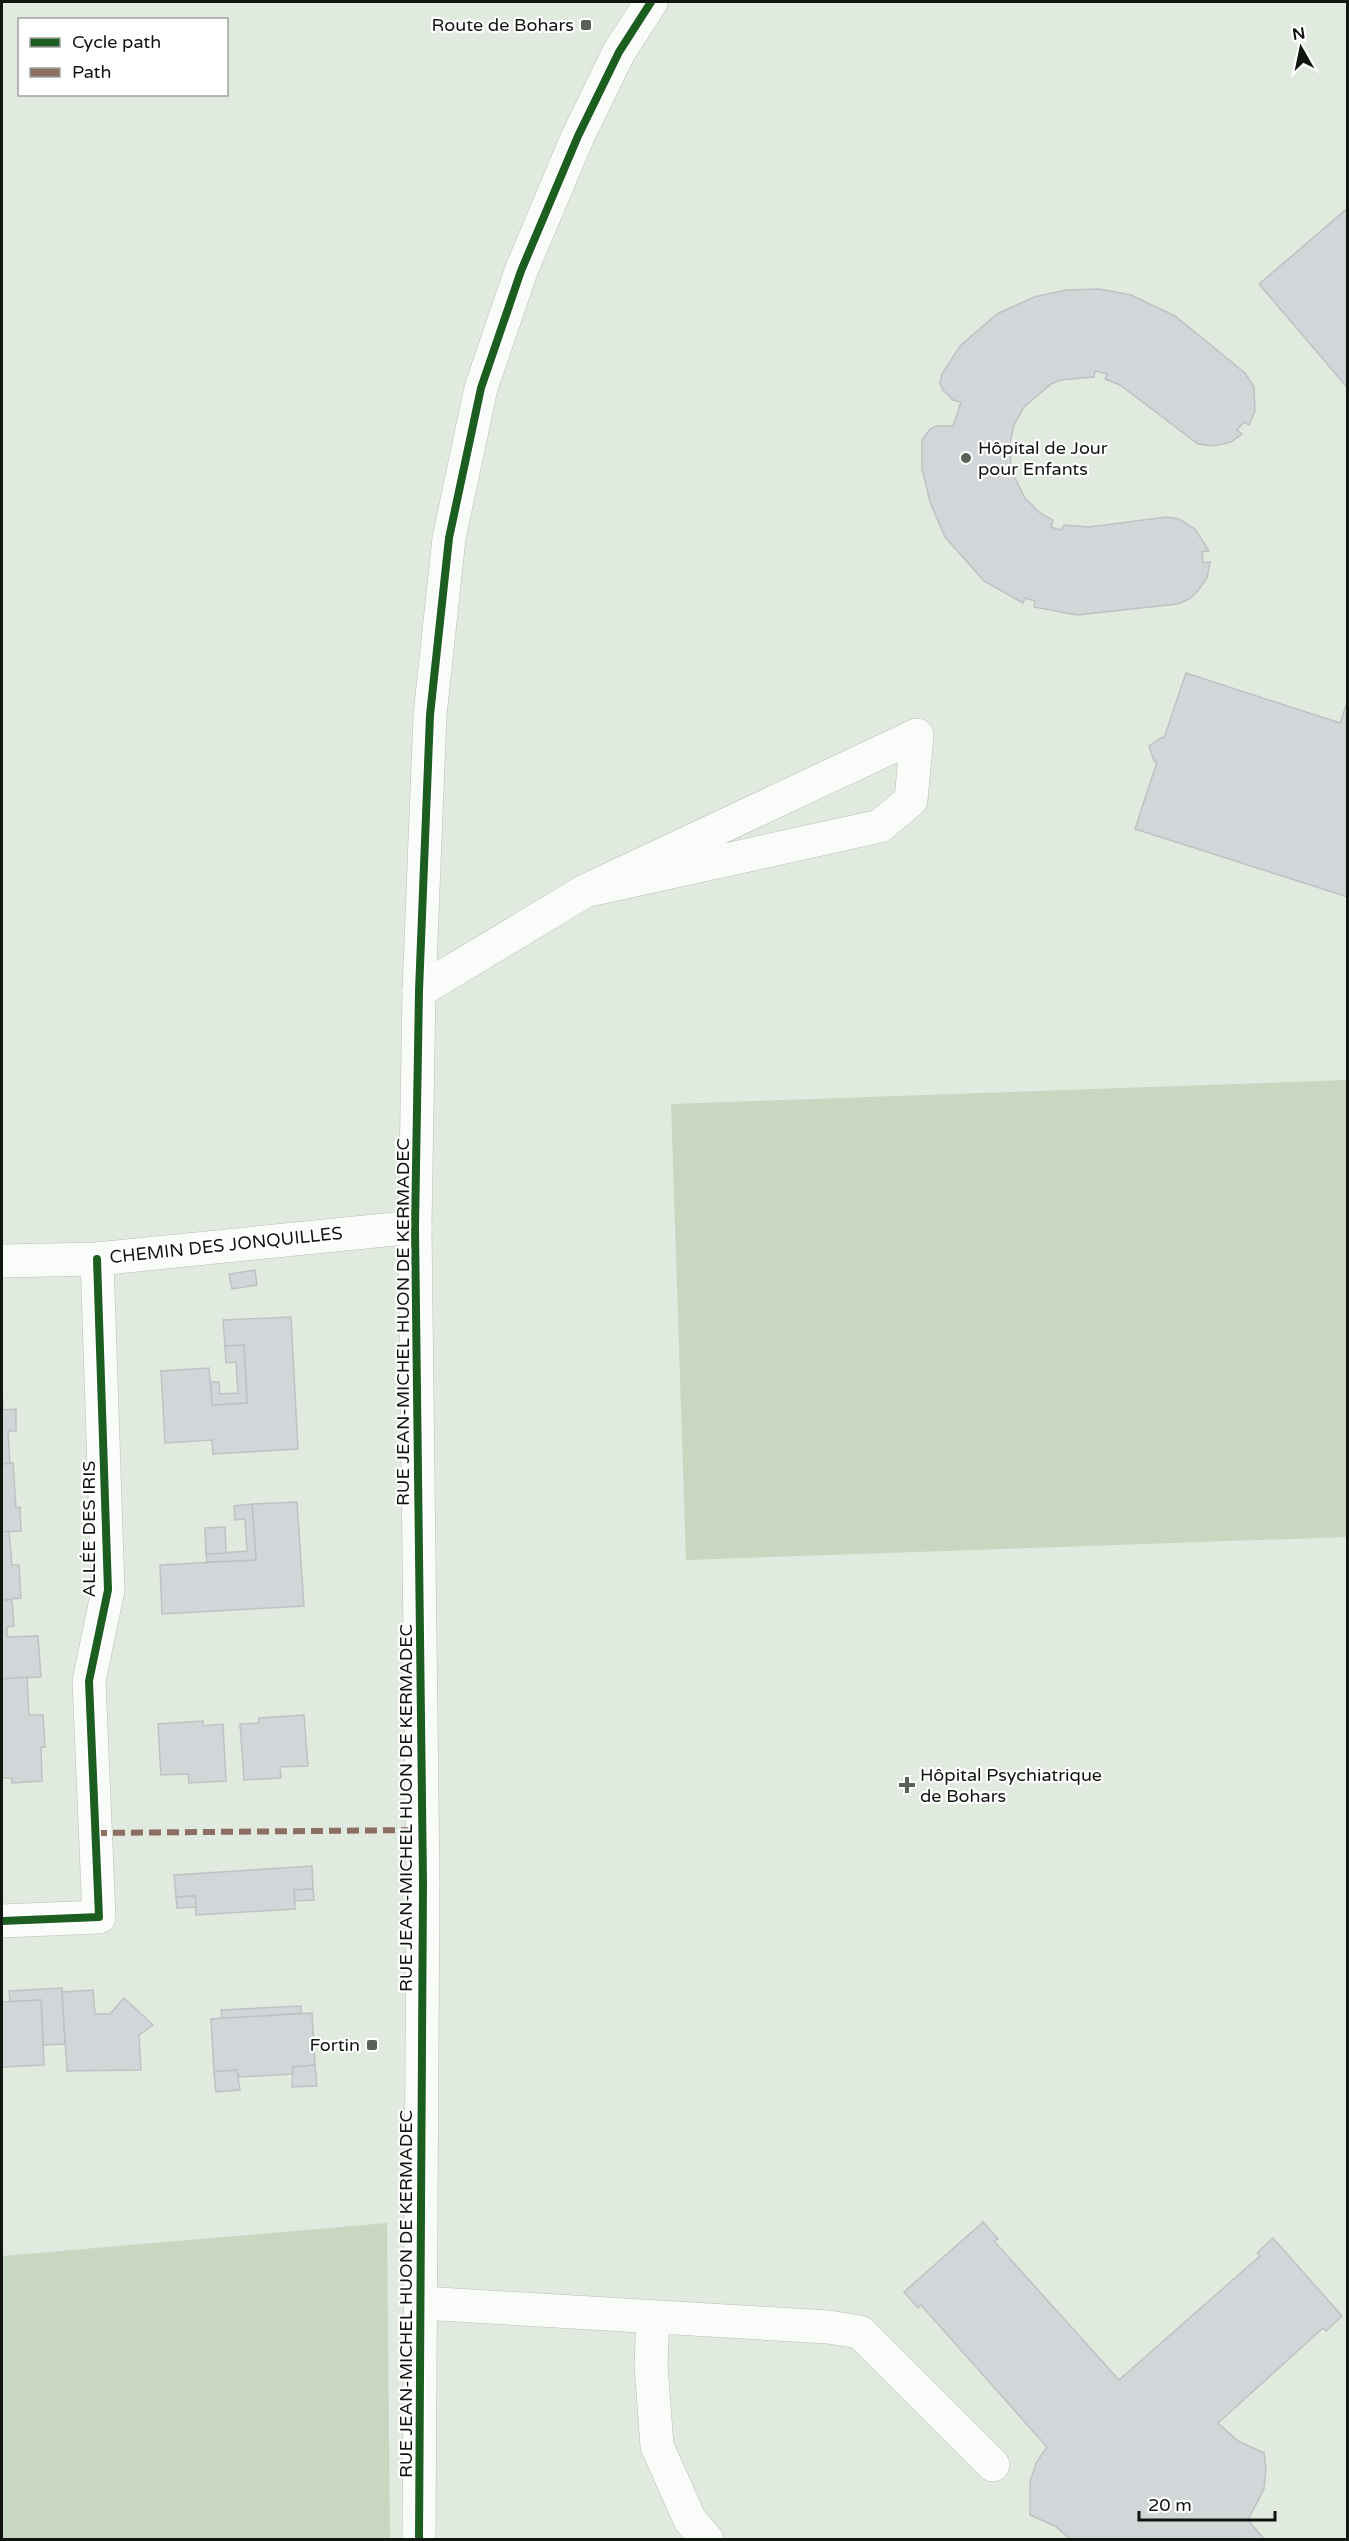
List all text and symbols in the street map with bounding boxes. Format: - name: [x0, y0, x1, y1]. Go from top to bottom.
- place label: Route de Bohars: [431, 14, 574, 36]
- legend: [18, 18, 228, 96]
- marker: Route de Bohars: [579, 18, 593, 32]
- north arrow: [1271, 18, 1331, 78]
- text: N: [1291, 23, 1307, 45]
- text: Cycle path: [72, 31, 161, 53]
- text: Path: [72, 61, 111, 83]
- place label: Hôpital de Jour pour Enfants: [978, 437, 1108, 480]
- marker: Hôpital de Jour pour Enfants: [959, 451, 973, 465]
- street label: RUE JEAN-MICHEL HUON DE KERMADEC: [392, 1138, 414, 1506]
- street label: CHEMIN DES JONQUILLES: [108, 1222, 344, 1268]
- street label: ALLÉE DES IRIS: [78, 1461, 100, 1597]
- street label: RUE JEAN-MICHEL HUON DE KERMADEC: [395, 1624, 417, 1992]
- place label: Hôpital Psychiatrique de Bohars: [920, 1764, 1102, 1807]
- marker: Hôpital Psychiatrique de Bohars: [898, 1776, 916, 1794]
- place label: Fortin: [310, 2034, 360, 2056]
- marker: Fortin: [365, 2038, 379, 2052]
- street label: RUE JEAN-MICHEL HUON DE KERMADEC: [395, 2110, 417, 2478]
- scale bar: [1139, 2484, 1276, 2522]
- text: 20 m: [1148, 2494, 1192, 2516]

